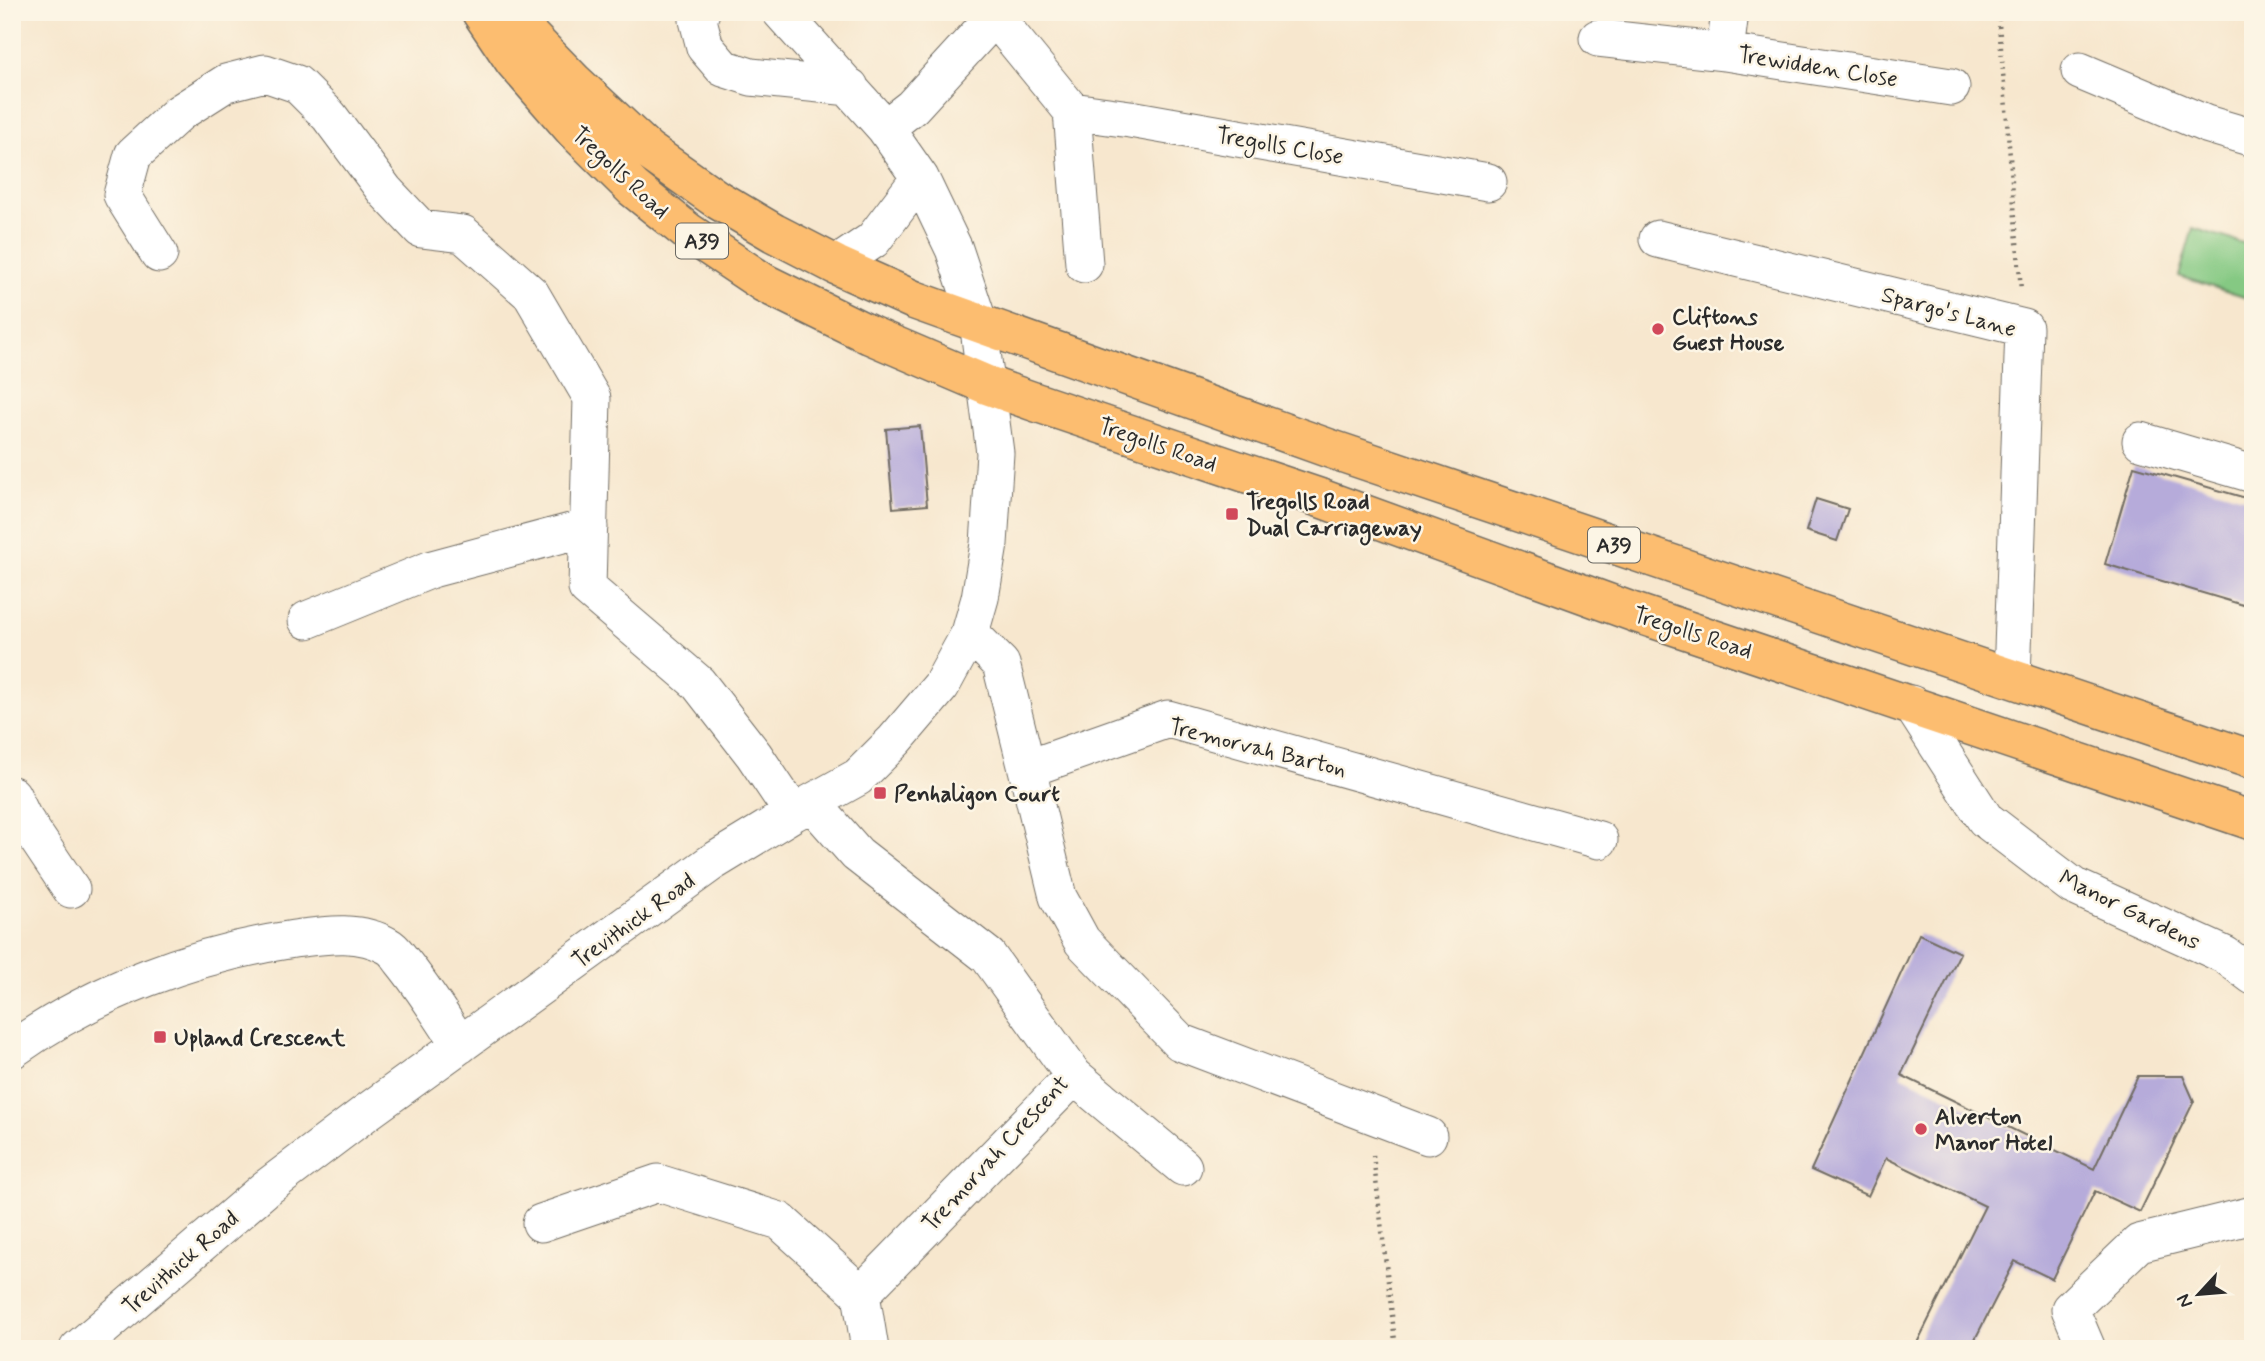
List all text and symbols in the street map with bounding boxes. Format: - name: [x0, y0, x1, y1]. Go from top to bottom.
- street label: Trewidden Close: [1736, 41, 1900, 95]
- street label: Tregolls Road: [563, 120, 675, 228]
- street label: Tregolls Close: [1213, 121, 1346, 175]
- road number: A39: [676, 224, 728, 258]
- street label: Spargo's Lane: [1878, 281, 2019, 345]
- place label: Cliftons Guest House: [1672, 303, 1785, 359]
- marker: Cliftons Guest House: [1650, 321, 1666, 337]
- street label: Tregolls Road: [1093, 412, 1221, 482]
- place label: Tregolls Road Dual Carriageway: [1246, 488, 1422, 546]
- marker: Tregolls Road Dual Carriageway: [1224, 506, 1240, 522]
- road number: A39: [1588, 528, 1640, 562]
- street label: Tregolls Road: [1628, 601, 1756, 669]
- street label: Tremorvah Barton: [1166, 712, 1349, 785]
- place label: Penhaligon Court: [894, 780, 1060, 810]
- marker: Penhaligon Court: [872, 785, 888, 801]
- street label: Manor Gardens: [2053, 864, 2205, 958]
- street label: Trevithick Road: [567, 867, 702, 976]
- place label: Upland Crescent: [174, 1024, 346, 1054]
- marker: Upland Crescent: [152, 1029, 168, 1045]
- street label: Tremorvah Crescent: [916, 1070, 1077, 1239]
- place label: Alverton Manor Hotel: [1935, 1103, 2053, 1159]
- marker: Alverton Manor Hotel: [1913, 1121, 1929, 1137]
- street label: Trevithick Road: [117, 1205, 246, 1322]
- north arrow: [2164, 1260, 2234, 1330]
- text: N: [2171, 1290, 2199, 1312]

